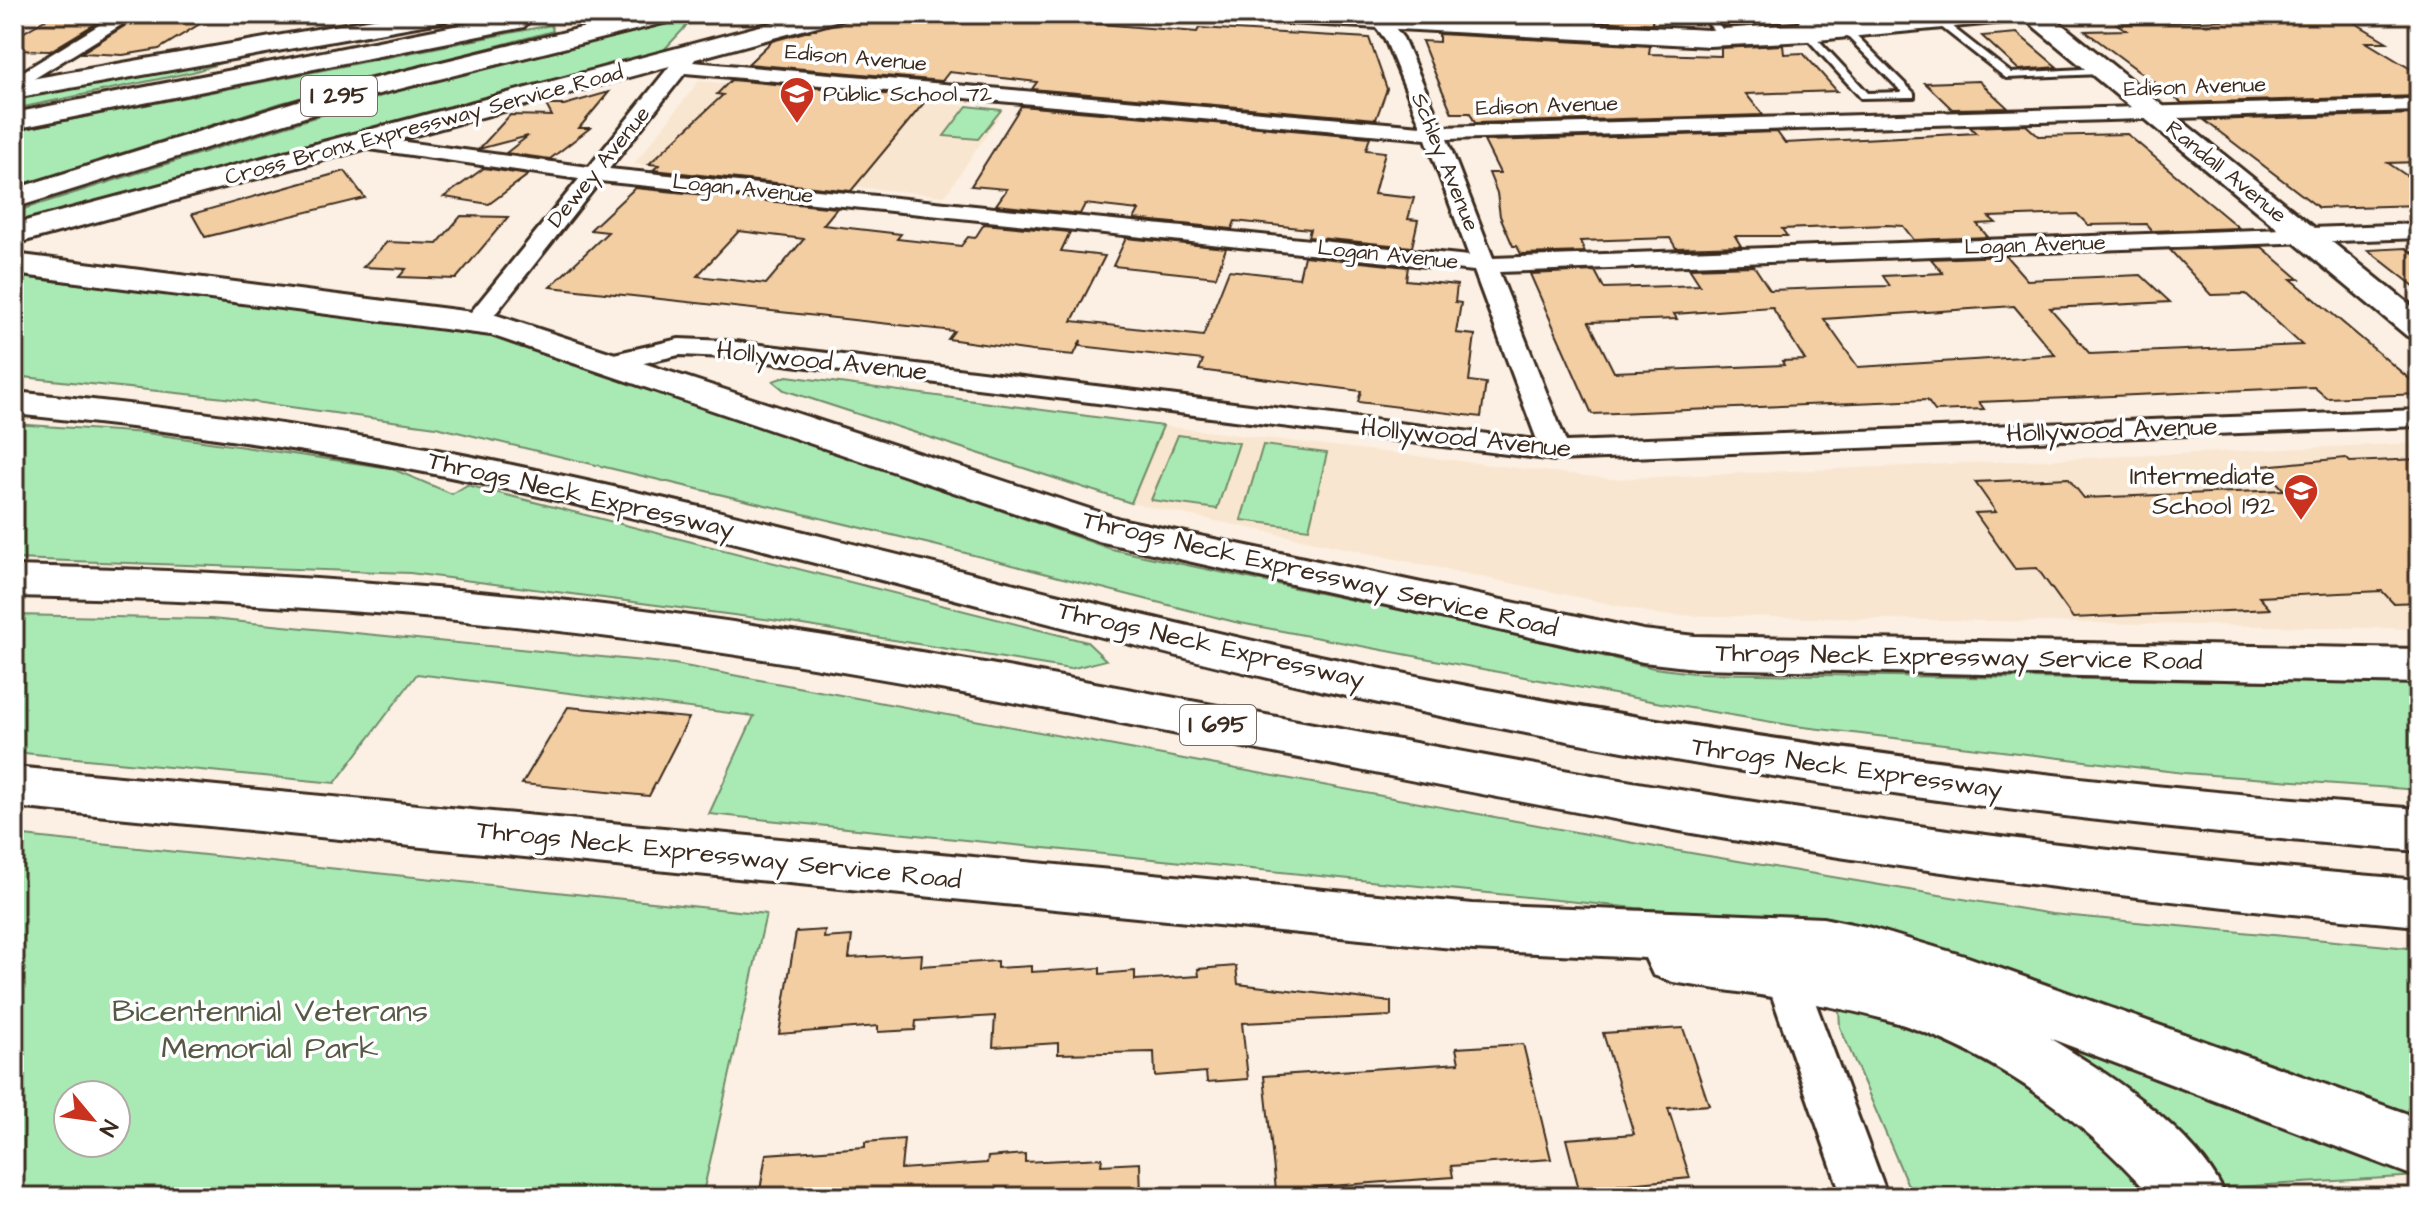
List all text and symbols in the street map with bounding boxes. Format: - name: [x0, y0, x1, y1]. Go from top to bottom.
- street label: Edison Avenue: [784, 36, 928, 80]
- street label: Cross Bronx Expressway Service Road: [221, 57, 627, 194]
- street label: Edison Avenue: [2123, 69, 2267, 105]
- school or university icon: Public School 72: [778, 75, 816, 125]
- road number: I 295: [301, 76, 377, 116]
- place label: Public School 72: [823, 79, 993, 110]
- street label: Schley Avenue: [1402, 88, 1487, 236]
- street label: Edison Avenue: [1475, 88, 1619, 124]
- street label: Dewey Avenue: [540, 100, 659, 235]
- street label: Randall Avenue: [2159, 114, 2293, 231]
- street label: Logan Avenue: [671, 166, 815, 213]
- street label: Logan Avenue: [1964, 227, 2106, 264]
- street label: Logan Avenue: [1316, 232, 1460, 279]
- street label: Hollywood Avenue: [715, 332, 929, 392]
- street label: Hollywood Avenue: [2006, 408, 2218, 454]
- street label: Hollywood Avenue: [1359, 409, 1573, 469]
- street label: Throgs Neck Expressway: [424, 442, 738, 550]
- place label: Intermediate School 192: [2130, 458, 2275, 524]
- school or university icon: Intermediate School 192: [2282, 472, 2320, 522]
- street label: Throgs Neck Expressway Service Road: [1078, 502, 1561, 648]
- street label: Throgs Neck Expressway: [1054, 592, 1368, 700]
- street label: Throgs Neck Expressway Service Road: [1715, 635, 2203, 681]
- road number: I 695: [1180, 705, 1256, 745]
- street label: Throgs Neck Expressway: [1689, 728, 2005, 810]
- street label: Throgs Neck Expressway Service Road: [475, 812, 963, 900]
- park label: Bicentennial Veterans Memorial Park: [112, 989, 428, 1071]
- north arrow: [52, 1079, 132, 1159]
- text: N: [91, 1114, 125, 1142]

